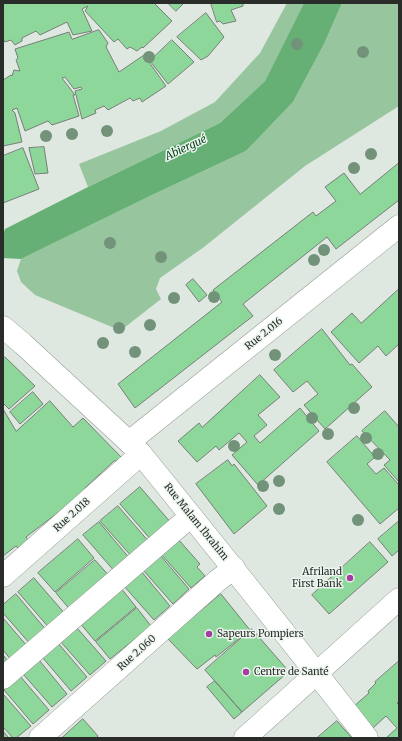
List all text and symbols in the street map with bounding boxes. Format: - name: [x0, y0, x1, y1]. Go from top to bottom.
- water label: Abiergué: [163, 133, 209, 163]
- street label: Rue 2.016: [243, 315, 285, 353]
- street label: Rue Malam Ibrahim: [161, 481, 231, 563]
- street label: Rue 2.018: [51, 495, 93, 535]
- place label: Afriland First Bank: [292, 566, 342, 590]
- marker: Afriland First Bank: [345, 573, 355, 583]
- place label: Sapeurs Pompiers: [217, 628, 304, 640]
- marker: Sapeurs Pompiers: [204, 629, 214, 639]
- street label: Rue 2.060: [115, 633, 159, 673]
- place label: Centre de Santé: [254, 666, 328, 678]
- marker: Centre de Santé: [241, 667, 251, 677]

